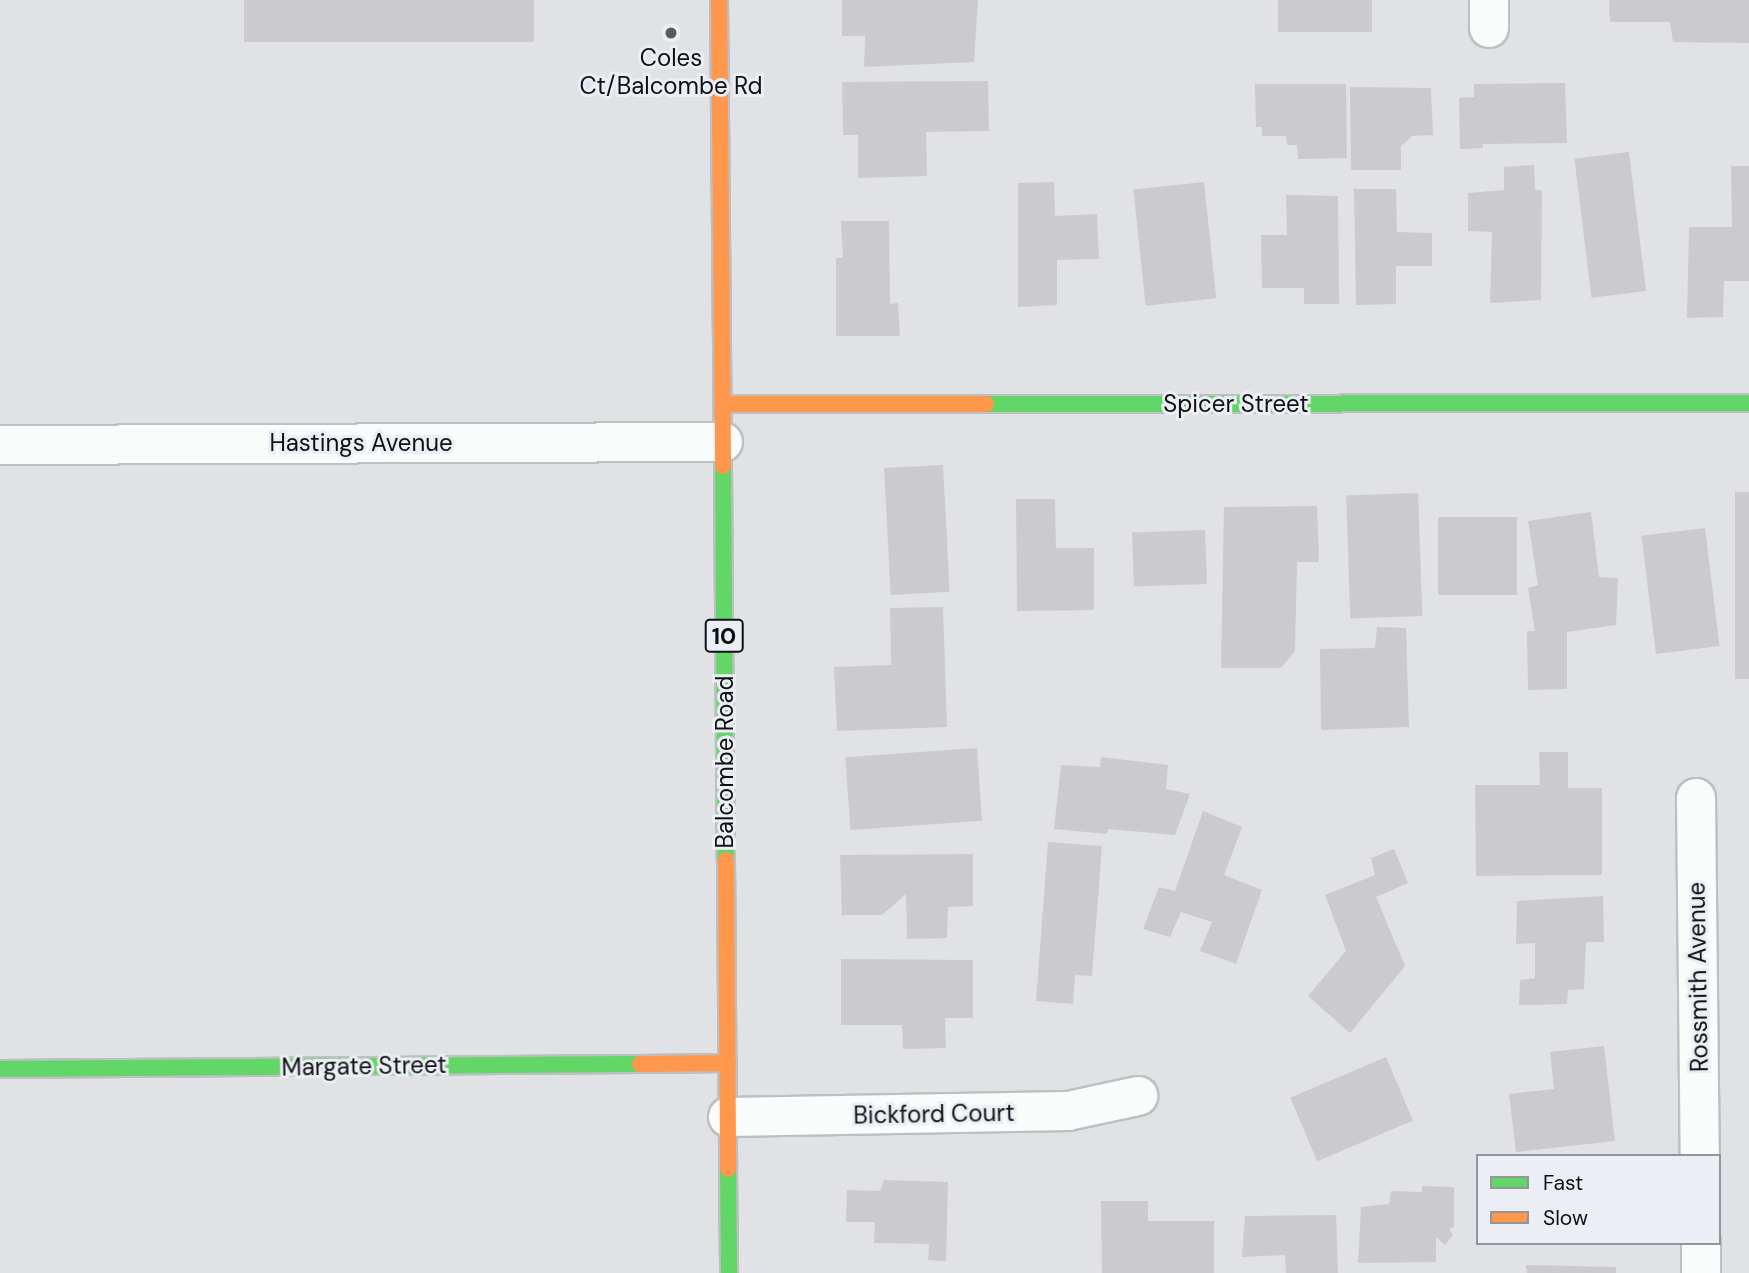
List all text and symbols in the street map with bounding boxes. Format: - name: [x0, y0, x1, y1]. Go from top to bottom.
- marker: Coles Ct/Balcombe Rd: [663, 25, 679, 41]
- place label: Coles Ct/Balcombe Rd: [579, 44, 763, 100]
- street label: Spicer Street: [1163, 390, 1309, 418]
- street label: Hastings Avenue: [269, 429, 453, 457]
- road number: 10: [703, 616, 745, 656]
- street label: Balcombe Road: [711, 675, 739, 849]
- street label: Rossmith Avenue: [1682, 882, 1714, 1072]
- street label: Margate Street: [281, 1050, 447, 1082]
- street label: Bickford Court: [853, 1098, 1015, 1130]
- legend: [1476, 1154, 1721, 1245]
- text: Fast: [1543, 1169, 1583, 1197]
- text: Slow: [1543, 1204, 1588, 1232]

